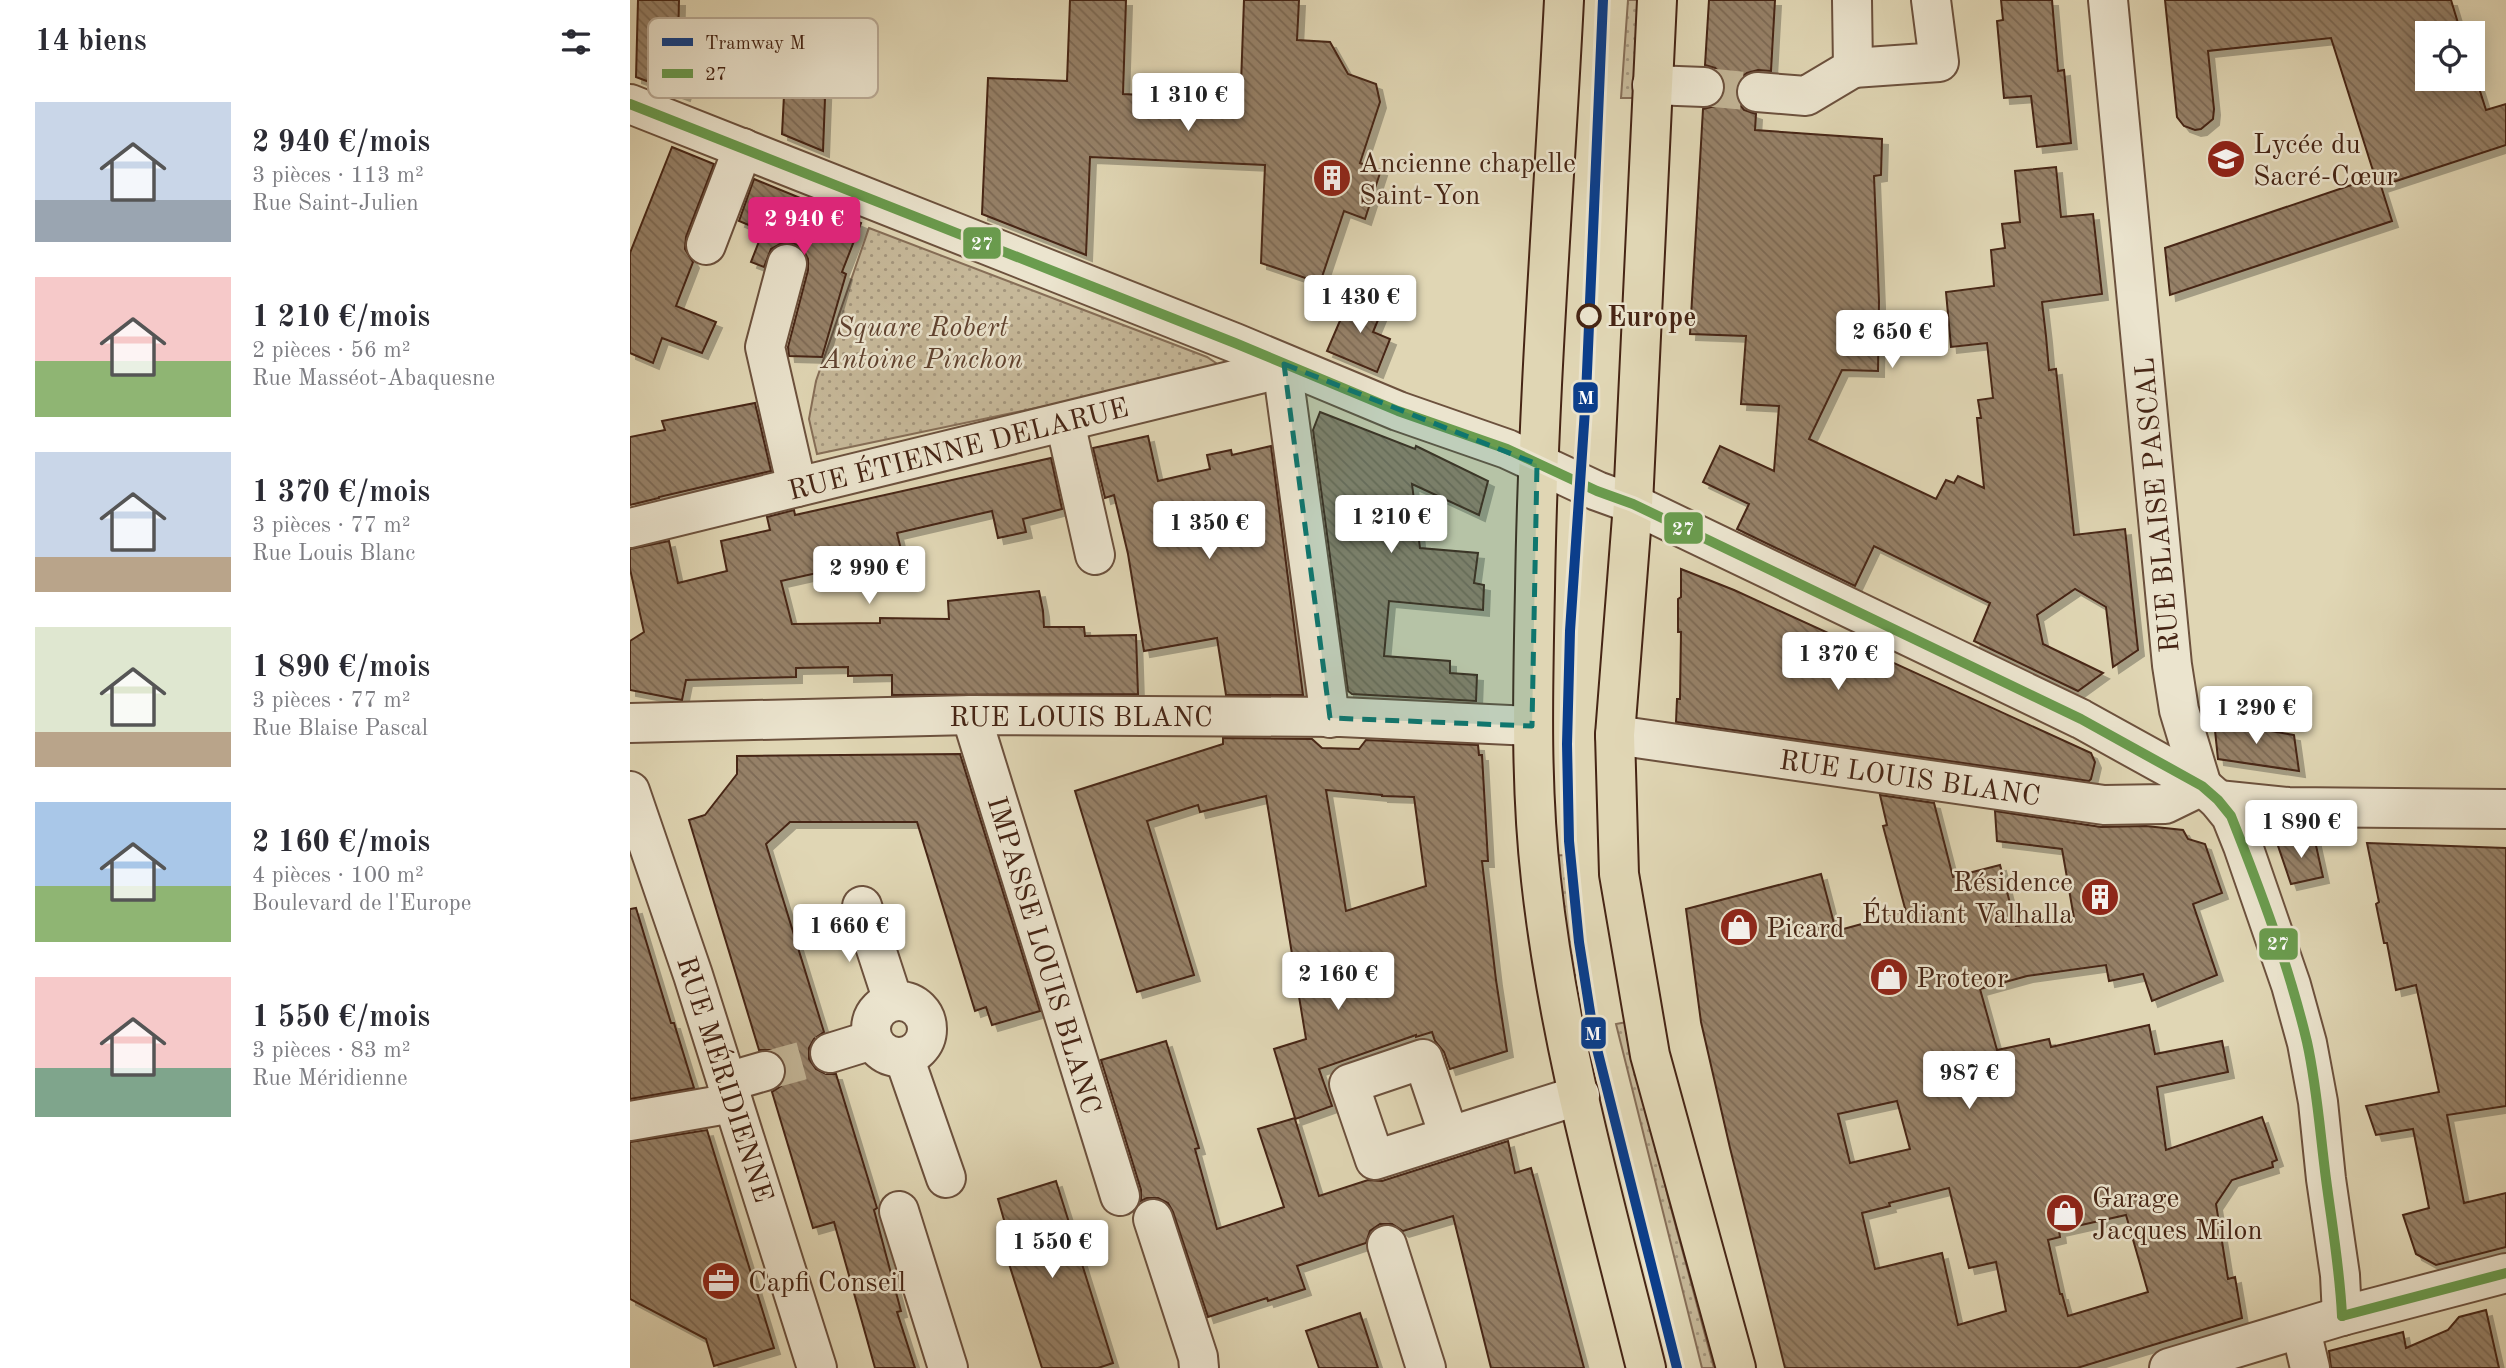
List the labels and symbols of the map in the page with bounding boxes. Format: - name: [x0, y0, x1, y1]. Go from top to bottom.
- legend: [648, 18, 878, 98]
- text: Tramway M: [705, 35, 805, 54]
- text: 27: [705, 66, 727, 85]
- pin: 1 310 €: [1123, 74, 1253, 133]
- place label: Lycée du Sacré-Cœur: [2253, 132, 2398, 192]
- school or university icon: Lycée du Sacré-Cœur: [2205, 138, 2247, 180]
- place label: Ancienne chapelle Saint-Yon: [1359, 151, 1576, 211]
- building icon: Ancienne chapelle Saint-Yon: [1311, 157, 1353, 199]
- pin: 2 940 €: [739, 198, 869, 257]
- line badge: 27: [962, 226, 1002, 260]
- text: 27: [971, 236, 993, 255]
- pin: 1 430 €: [1295, 276, 1425, 335]
- marker: Europe: [1577, 304, 1601, 328]
- place label: Europe: [1607, 305, 1696, 333]
- pin: 2 650 €: [1827, 310, 1957, 370]
- park label: Square Robert Antoine Pinchon: [819, 315, 1023, 375]
- street label: RUE BLAISE PASCAL: [2132, 356, 2186, 654]
- line badge: M: [1572, 381, 1599, 414]
- street label: RUE ÉTIENNE DELARUE: [785, 390, 1132, 507]
- text: M: [1578, 390, 1595, 409]
- pin: 1 210 €: [1326, 496, 1456, 555]
- pin: 1 350 €: [1144, 502, 1274, 561]
- line badge: 27: [1663, 511, 1704, 545]
- text: 27: [1672, 521, 1694, 540]
- pin: 2 990 €: [804, 546, 934, 606]
- pin: 1 370 €: [1773, 632, 1903, 692]
- pin: 1 290 €: [2191, 686, 2321, 746]
- street label: RUE LOUIS BLANC: [949, 705, 1213, 733]
- street label: RUE LOUIS BLANC: [1777, 748, 2042, 812]
- street label: IMPASSE LOUIS BLANC: [980, 794, 1104, 1118]
- pin: 1 890 €: [2236, 800, 2366, 860]
- place label: Résidence Étudiant Valhalla: [1861, 870, 2073, 930]
- building icon: Résidence Étudiant Valhalla: [2079, 876, 2121, 918]
- pin: 1 660 €: [784, 904, 914, 964]
- shop icon: Picard: [1718, 906, 1760, 948]
- place label: Picard: [1766, 916, 1845, 944]
- line badge: 27: [2258, 927, 2299, 961]
- text: 27: [2267, 936, 2289, 955]
- street label: RUE MÉRIDIENNE: [670, 952, 781, 1206]
- pin: 2 160 €: [1273, 953, 1403, 1012]
- shop icon: Proteor: [1868, 956, 1910, 998]
- place label: Proteor: [1916, 966, 2008, 994]
- line badge: M: [1580, 1016, 1607, 1050]
- text: M: [1585, 1026, 1602, 1045]
- pin: 987 €: [1920, 1052, 2018, 1111]
- place label: Garage Jacques Milon: [2092, 1186, 2263, 1246]
- shop icon: Garage Jacques Milon: [2044, 1192, 2086, 1234]
- pin: 1 550 €: [987, 1220, 1117, 1280]
- office icon: Capfi Conseil: [700, 1260, 742, 1302]
- place label: Capfi Conseil: [748, 1270, 906, 1298]

